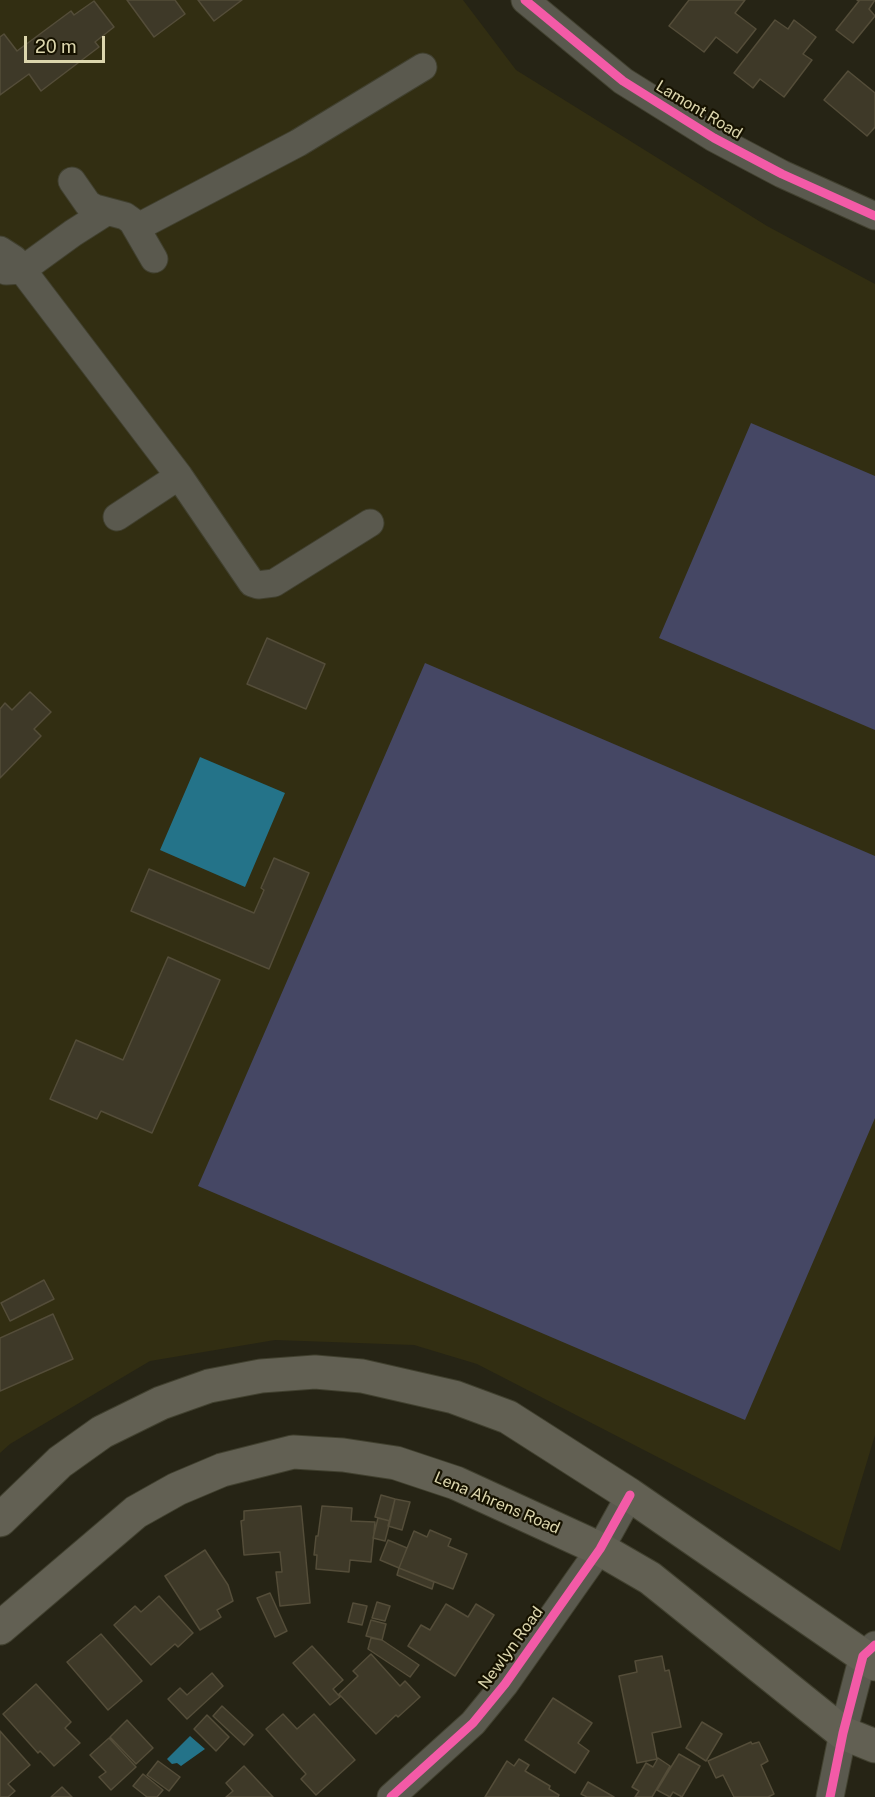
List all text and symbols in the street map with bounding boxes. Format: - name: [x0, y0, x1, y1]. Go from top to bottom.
- scale bar: [27, 24, 108, 62]
- text: 20 m: [35, 36, 77, 57]
- street label: Lamont Road: [652, 77, 746, 143]
- street label: Lena Ahrens Road: [431, 1468, 563, 1538]
- street label: Newlyn Road: [475, 1603, 547, 1693]

